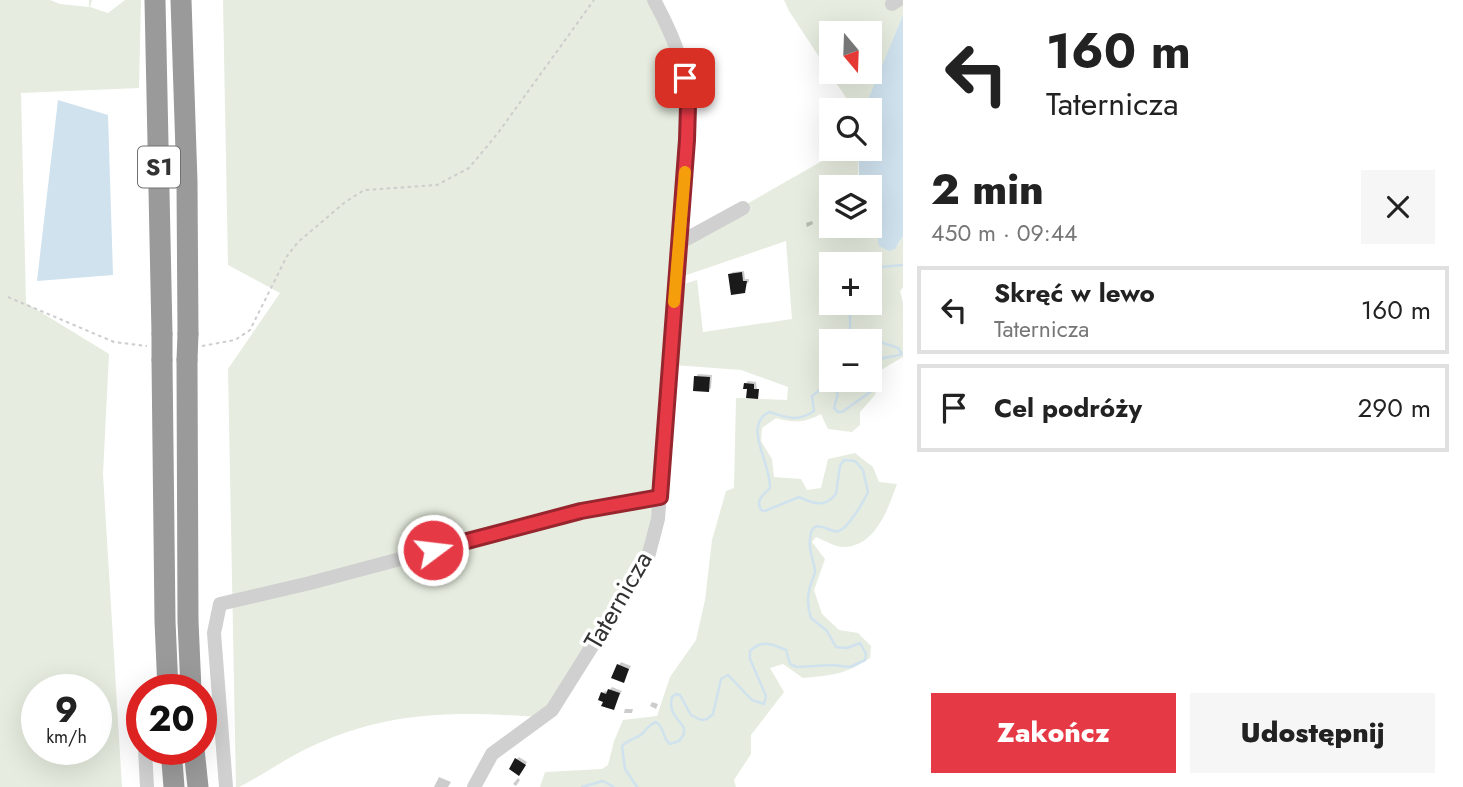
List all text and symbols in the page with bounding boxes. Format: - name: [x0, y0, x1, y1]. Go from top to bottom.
- text: 160 m: [1046, 16, 1191, 86]
- north arrow: [819, 21, 882, 84]
- map controls: [819, 21, 882, 392]
- icon: left: [931, 28, 1022, 119]
- pin: [655, 48, 715, 108]
- icon: arrive: [666, 59, 704, 97]
- text: Taternicza: [1046, 81, 1179, 127]
- button: search: [819, 98, 882, 161]
- road number: S1: [138, 146, 180, 188]
- text: 2 min: [931, 159, 1044, 220]
- button: close: [1361, 170, 1435, 244]
- button: layers: [819, 175, 882, 238]
- text: 450 m · 09:44: [931, 216, 1078, 250]
- button: +: [819, 252, 882, 315]
- text: Skręć w lewo: [994, 274, 1155, 312]
- icon: left: [935, 291, 973, 329]
- text: 160 m: [1361, 291, 1431, 329]
- text: Taternicza: [994, 312, 1089, 346]
- button: −: [819, 329, 882, 392]
- icon: arrive: [935, 389, 973, 427]
- text: Cel podróży: [994, 389, 1142, 427]
- text: 290 m: [1358, 389, 1431, 427]
- position arrow: [396, 513, 470, 587]
- street label: Taternicza: [575, 544, 661, 656]
- speed limit sign: 20: [126, 674, 217, 765]
- text: 9: [55, 685, 78, 735]
- button: Zakończ: [931, 693, 1176, 773]
- button: Udostępnij: [1190, 693, 1435, 773]
- text: km/h: [46, 724, 87, 750]

